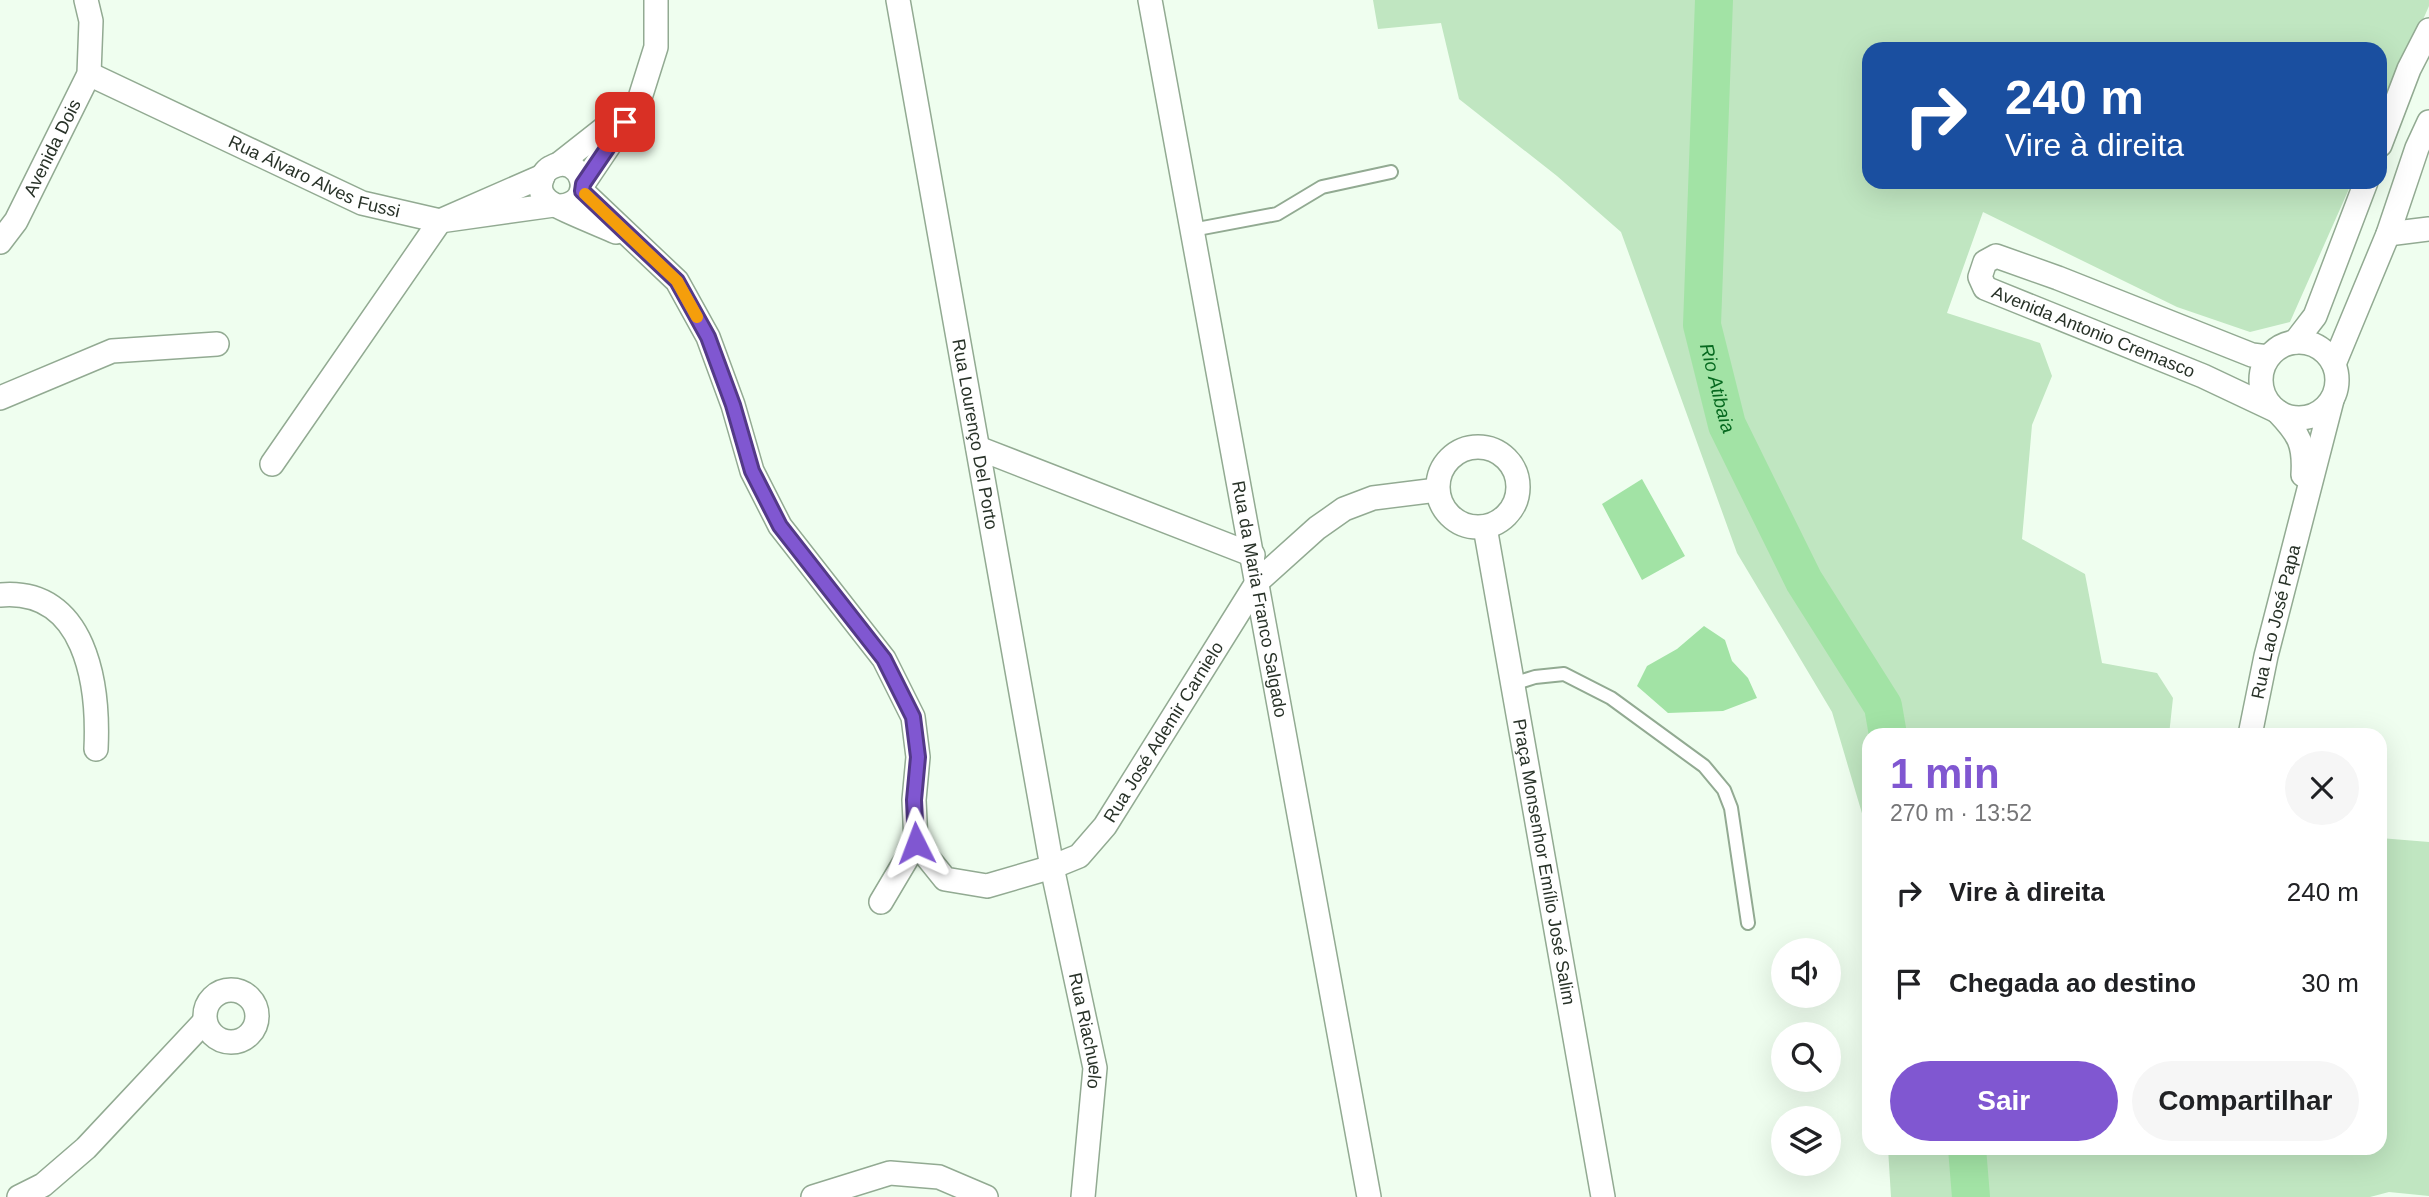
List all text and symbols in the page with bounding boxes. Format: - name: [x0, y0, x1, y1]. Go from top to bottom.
- icon: right: [1890, 70, 1981, 161]
- text: 240 m: [2005, 70, 2144, 124]
- pin: [595, 92, 655, 152]
- street label: Avenida Dois: [20, 96, 85, 200]
- icon: arrive: [606, 103, 644, 141]
- text: Vire à direita: [2005, 127, 2184, 163]
- street label: Rua Álvaro Alves Fussi: [225, 131, 402, 221]
- street label: Avenida Antonio Cremasco: [1989, 282, 2198, 382]
- street label: Rua Lourenço Del Porto: [948, 337, 1002, 531]
- water label: Rio Atibaia: [1696, 341, 1740, 436]
- street label: Rua da Maria Franco Salgado: [1228, 479, 1291, 719]
- street label: Rua Lao José Papa: [2248, 542, 2305, 701]
- street label: Rua José Ademir Carnielo: [1100, 638, 1228, 826]
- street label: Praça Monsenhor Emílio José Salim: [1509, 717, 1579, 1007]
- text: 1 min: [1890, 750, 2000, 797]
- button: close: [2285, 751, 2359, 825]
- text: 270 m · 13:52: [1890, 800, 2032, 826]
- position arrow: [879, 806, 953, 880]
- icon: right: [1890, 874, 1928, 912]
- text: Vire à direita: [1949, 877, 2105, 907]
- text: 240 m: [2287, 877, 2359, 907]
- map controls: [1771, 938, 1841, 1176]
- button: sound: [1771, 938, 1841, 1008]
- icon: arrive: [1890, 965, 1928, 1003]
- text: Chegada ao destino: [1949, 968, 2196, 998]
- text: 30 m: [2301, 968, 2359, 998]
- street label: Rua Riachuelo: [1065, 971, 1105, 1090]
- button: search: [1771, 1022, 1841, 1092]
- button: Sair: [1890, 1061, 2118, 1141]
- button: Compartilhar: [2132, 1061, 2359, 1141]
- button: layers: [1771, 1106, 1841, 1176]

